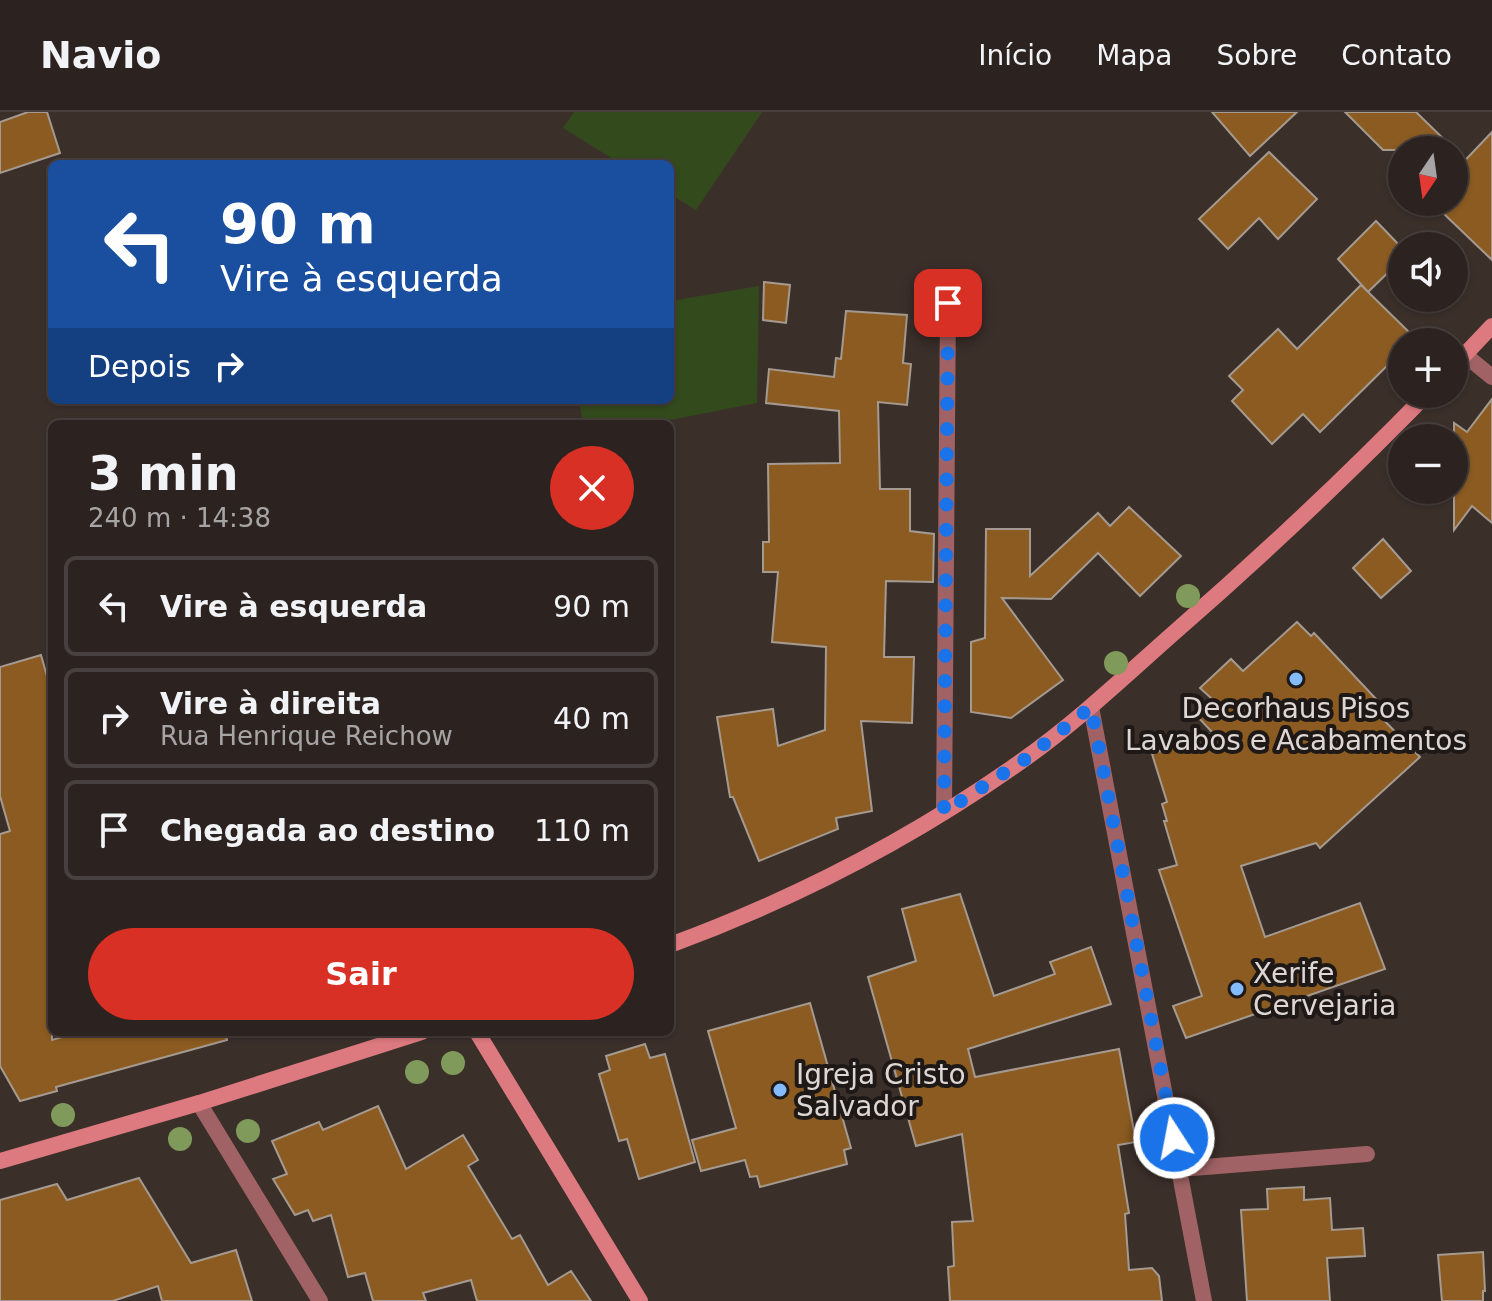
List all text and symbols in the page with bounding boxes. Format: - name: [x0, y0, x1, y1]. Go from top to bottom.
- text: Navio: [40, 33, 161, 77]
- text: Início: [978, 39, 1052, 72]
- text: Mapa: [1096, 39, 1173, 72]
- text: Sobre: [1217, 39, 1297, 72]
- text: Contato: [1341, 39, 1452, 72]
- north arrow: [1388, 136, 1468, 216]
- map controls: [1388, 136, 1468, 504]
- text: 90 m: [220, 191, 376, 256]
- icon: left: [88, 192, 192, 296]
- button: sound: [1388, 232, 1468, 312]
- text: Vire à esquerda: [220, 258, 503, 299]
- pin: [914, 269, 982, 337]
- icon: arrive: [926, 281, 970, 325]
- button: +: [1388, 328, 1468, 408]
- icon: right: [207, 344, 251, 388]
- text: Depois: [88, 349, 191, 384]
- button: −: [1388, 424, 1468, 504]
- text: 3 min: [88, 445, 239, 501]
- button: close: [550, 446, 634, 530]
- text: 240 m · 14:38: [88, 503, 271, 533]
- icon: left: [92, 584, 136, 628]
- text: Vire à esquerda: [160, 589, 427, 624]
- text: 90 m: [553, 589, 630, 624]
- marker: Decorhaus Pisos Lavabos e Acabamentos: [1287, 670, 1305, 688]
- text: Vire à direita: [160, 686, 381, 721]
- place label: Decorhaus Pisos Lavabos e Acabamentos: [1125, 692, 1467, 757]
- icon: right: [92, 696, 136, 740]
- text: 40 m: [553, 701, 630, 736]
- text: Rua Henrique Reichow: [160, 721, 453, 751]
- icon: arrive: [92, 808, 136, 852]
- text: Chegada ao destino: [160, 813, 495, 848]
- text: 110 m: [534, 813, 630, 848]
- button: Sair: [88, 928, 634, 1020]
- place label: Xerife Cervejaria: [1253, 957, 1396, 1022]
- marker: Xerife Cervejaria: [1228, 980, 1246, 998]
- place label: Igreja Cristo Salvador: [796, 1058, 966, 1123]
- marker: Igreja Cristo Salvador: [771, 1081, 789, 1099]
- position arrow: [1132, 1096, 1216, 1180]

